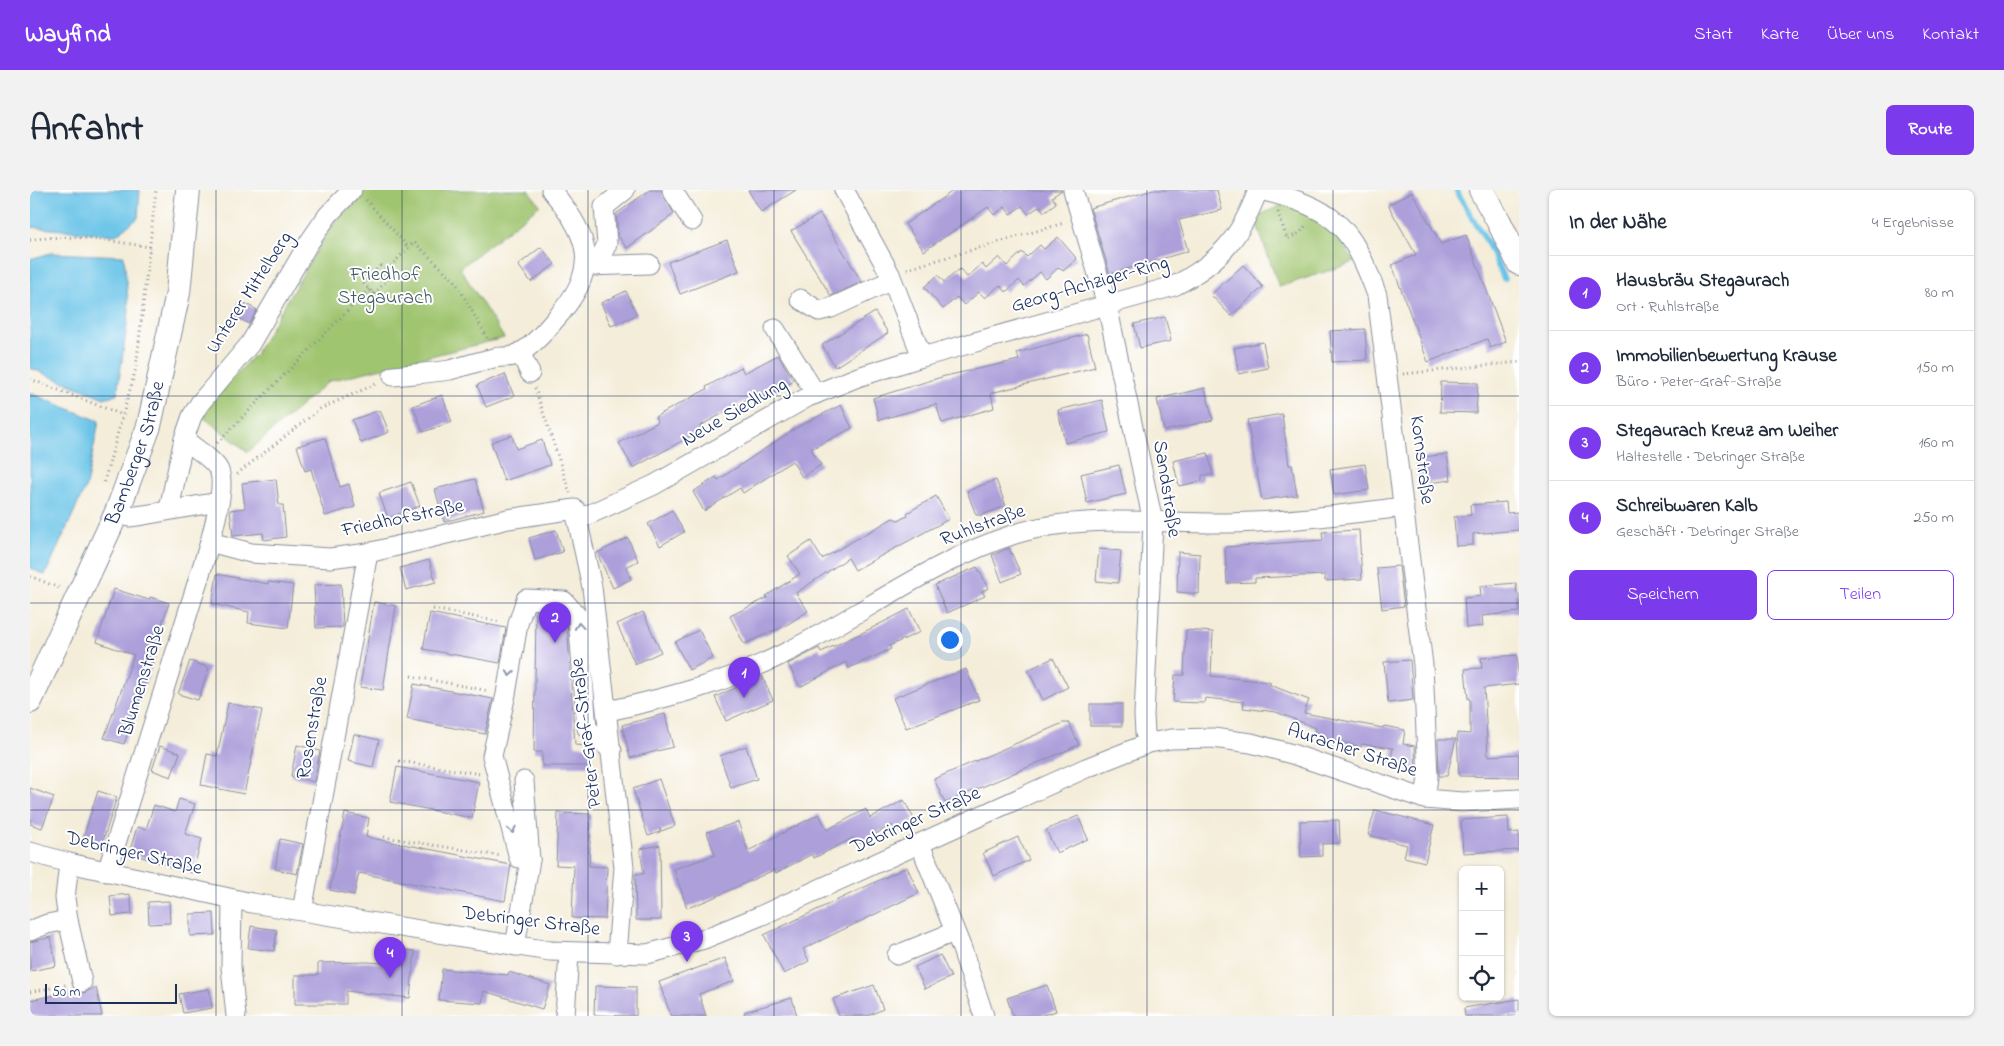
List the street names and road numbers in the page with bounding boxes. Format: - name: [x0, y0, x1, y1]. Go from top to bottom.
- street label: Unterer Mittelberg: [200, 226, 301, 360]
- street label: Georg-Achziger-Ring: [1008, 249, 1172, 322]
- street label: Neue Siedlung: [677, 371, 794, 456]
- street label: Bamberger Straße: [98, 378, 173, 531]
- street label: Kornstraße: [1401, 414, 1441, 506]
- street label: Sandstraße: [1144, 438, 1188, 540]
- street label: Friedhofstraße: [338, 492, 467, 546]
- street label: Ruhlstraße: [936, 497, 1030, 555]
- street label: Blumenstraße: [112, 622, 174, 741]
- street label: Peter-Graf-Straße: [563, 656, 611, 810]
- street label: Rosenstraße: [290, 674, 336, 782]
- street label: Auracher Straße: [1283, 716, 1421, 786]
- street label: Debringer Straße: [846, 779, 986, 864]
- street label: Debringer Straße: [62, 824, 205, 885]
- street label: Debringer Straße: [459, 899, 602, 946]

